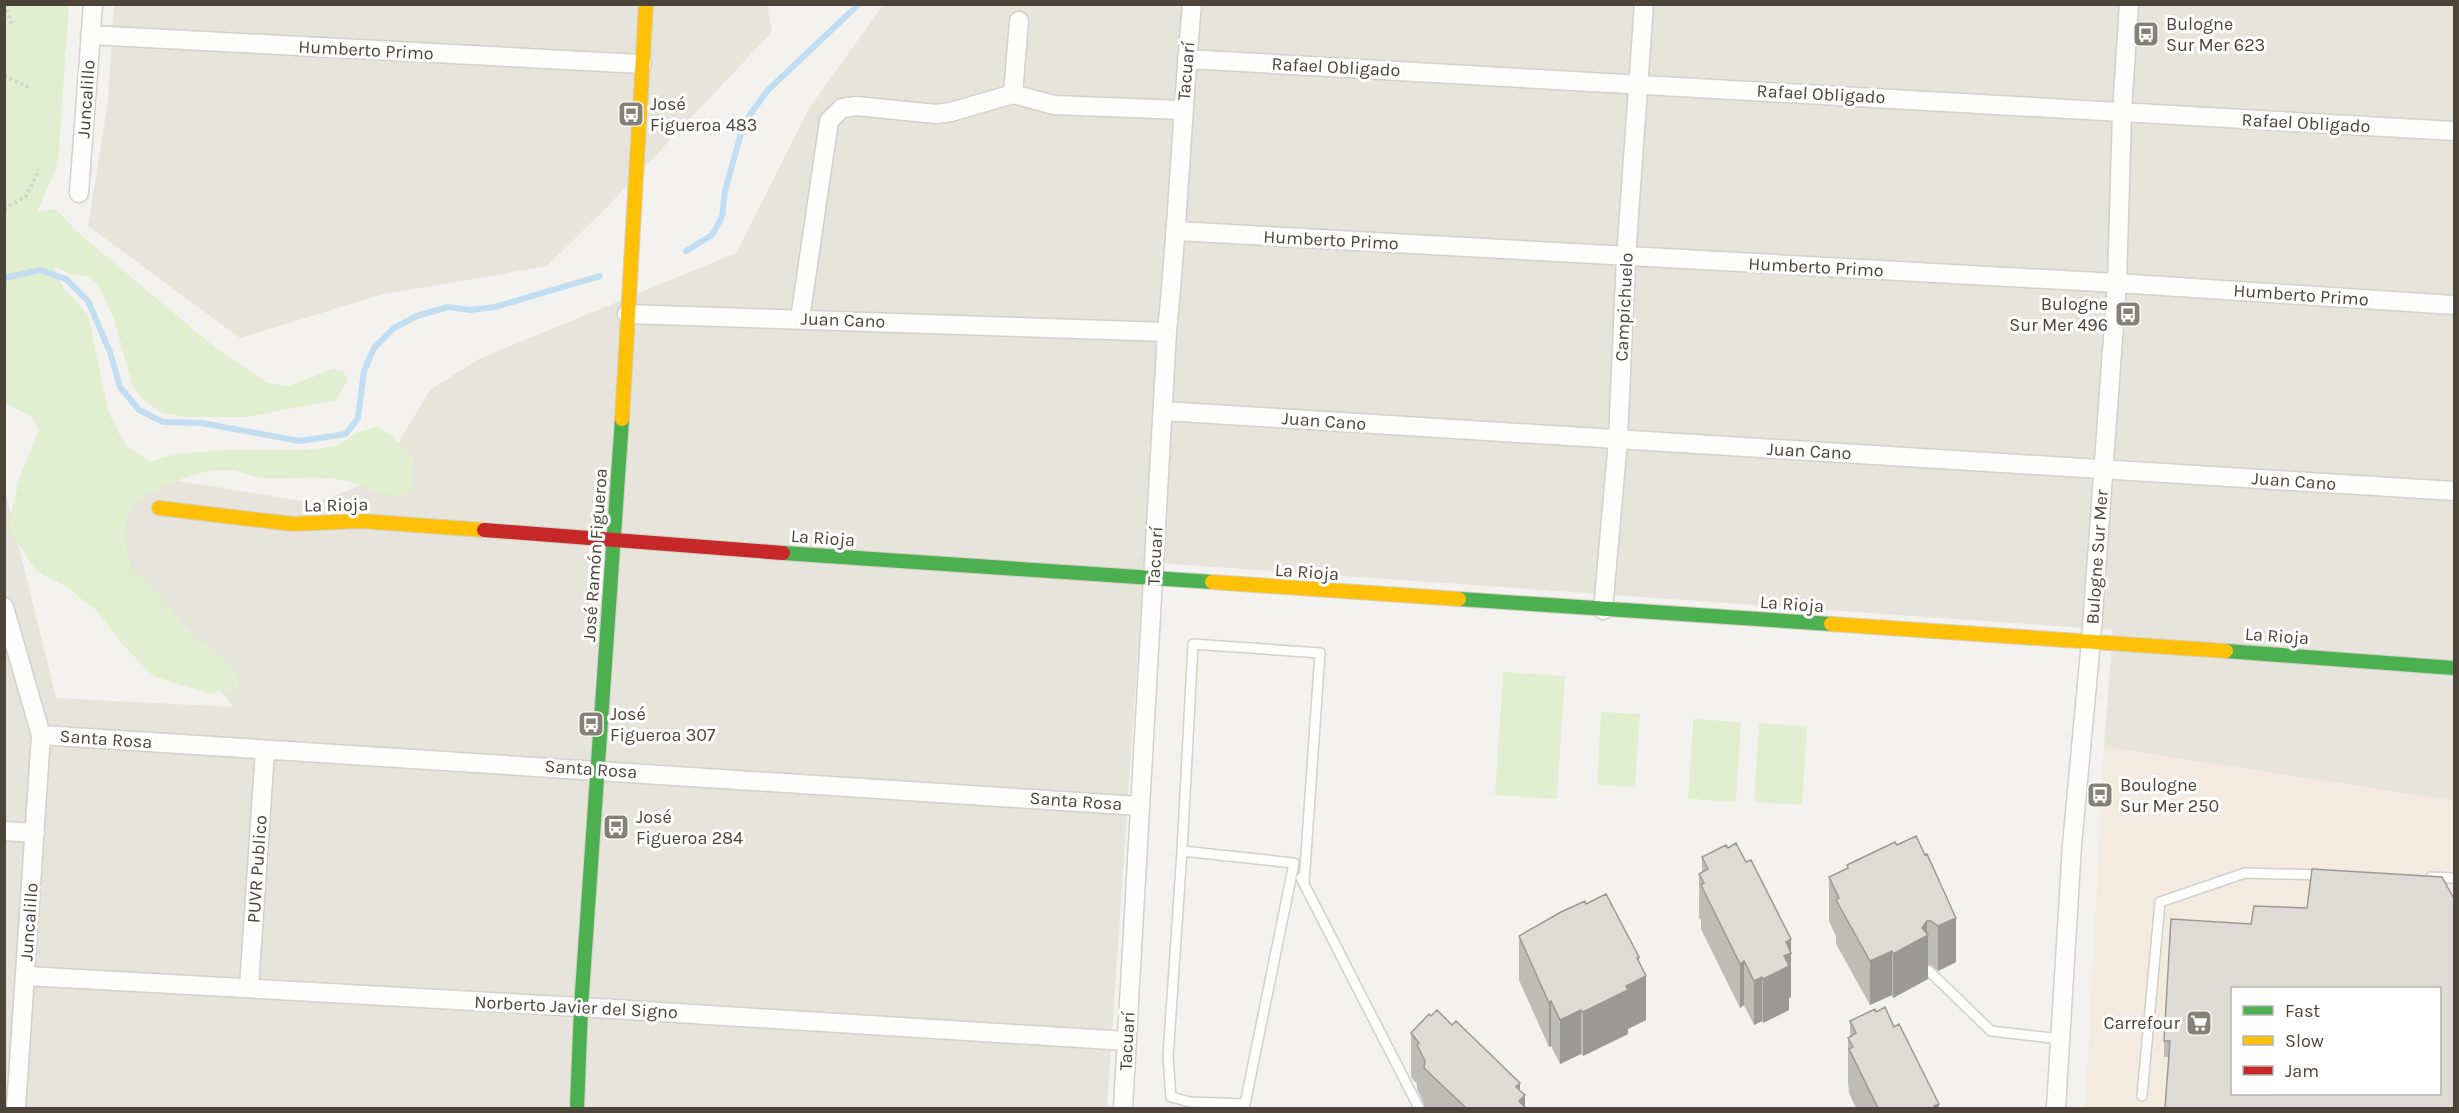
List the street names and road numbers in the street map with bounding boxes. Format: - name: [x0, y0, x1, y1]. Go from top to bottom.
- street label: Humberto Primo: [298, 35, 434, 65]
- street label: Tacuarí: [1172, 40, 1200, 102]
- street label: Rafael Obligado: [1271, 53, 1401, 81]
- street label: Juncalillo: [72, 59, 100, 139]
- street label: Rafael Obligado: [1756, 80, 1886, 108]
- street label: Rafael Obligado: [2241, 109, 2371, 137]
- street label: Humberto Primo: [1263, 225, 1399, 255]
- street label: Campichuelo: [1610, 252, 1638, 362]
- street label: Humberto Primo: [1748, 252, 1884, 282]
- street label: Humberto Primo: [2233, 279, 2369, 311]
- street label: Juan Cano: [800, 308, 886, 332]
- street label: Juan Cano: [1281, 407, 1367, 435]
- street label: Juan Cano: [1766, 438, 1852, 464]
- street label: José Ramón Figueroa: [578, 467, 612, 643]
- street label: Juan Cano: [2251, 467, 2337, 495]
- street label: Bulogne Sur Mer: [2081, 488, 2113, 625]
- street label: La Rioja: [304, 493, 368, 517]
- street label: La Rioja: [790, 525, 856, 551]
- street label: Tacuarí: [1142, 525, 1168, 586]
- street label: La Rioja: [1274, 559, 1340, 585]
- street label: La Rioja: [1759, 591, 1825, 617]
- street label: La Rioja: [2244, 623, 2310, 649]
- street label: Santa Rosa: [59, 725, 153, 753]
- street label: Santa Rosa: [544, 755, 638, 783]
- street label: Santa Rosa: [1029, 787, 1123, 815]
- street label: PUVR Publico: [242, 814, 272, 924]
- street label: Juncalillo: [15, 882, 43, 962]
- street label: Norberto Javier del Signo: [474, 991, 678, 1023]
- street label: Tacuarí: [1114, 1010, 1140, 1071]

